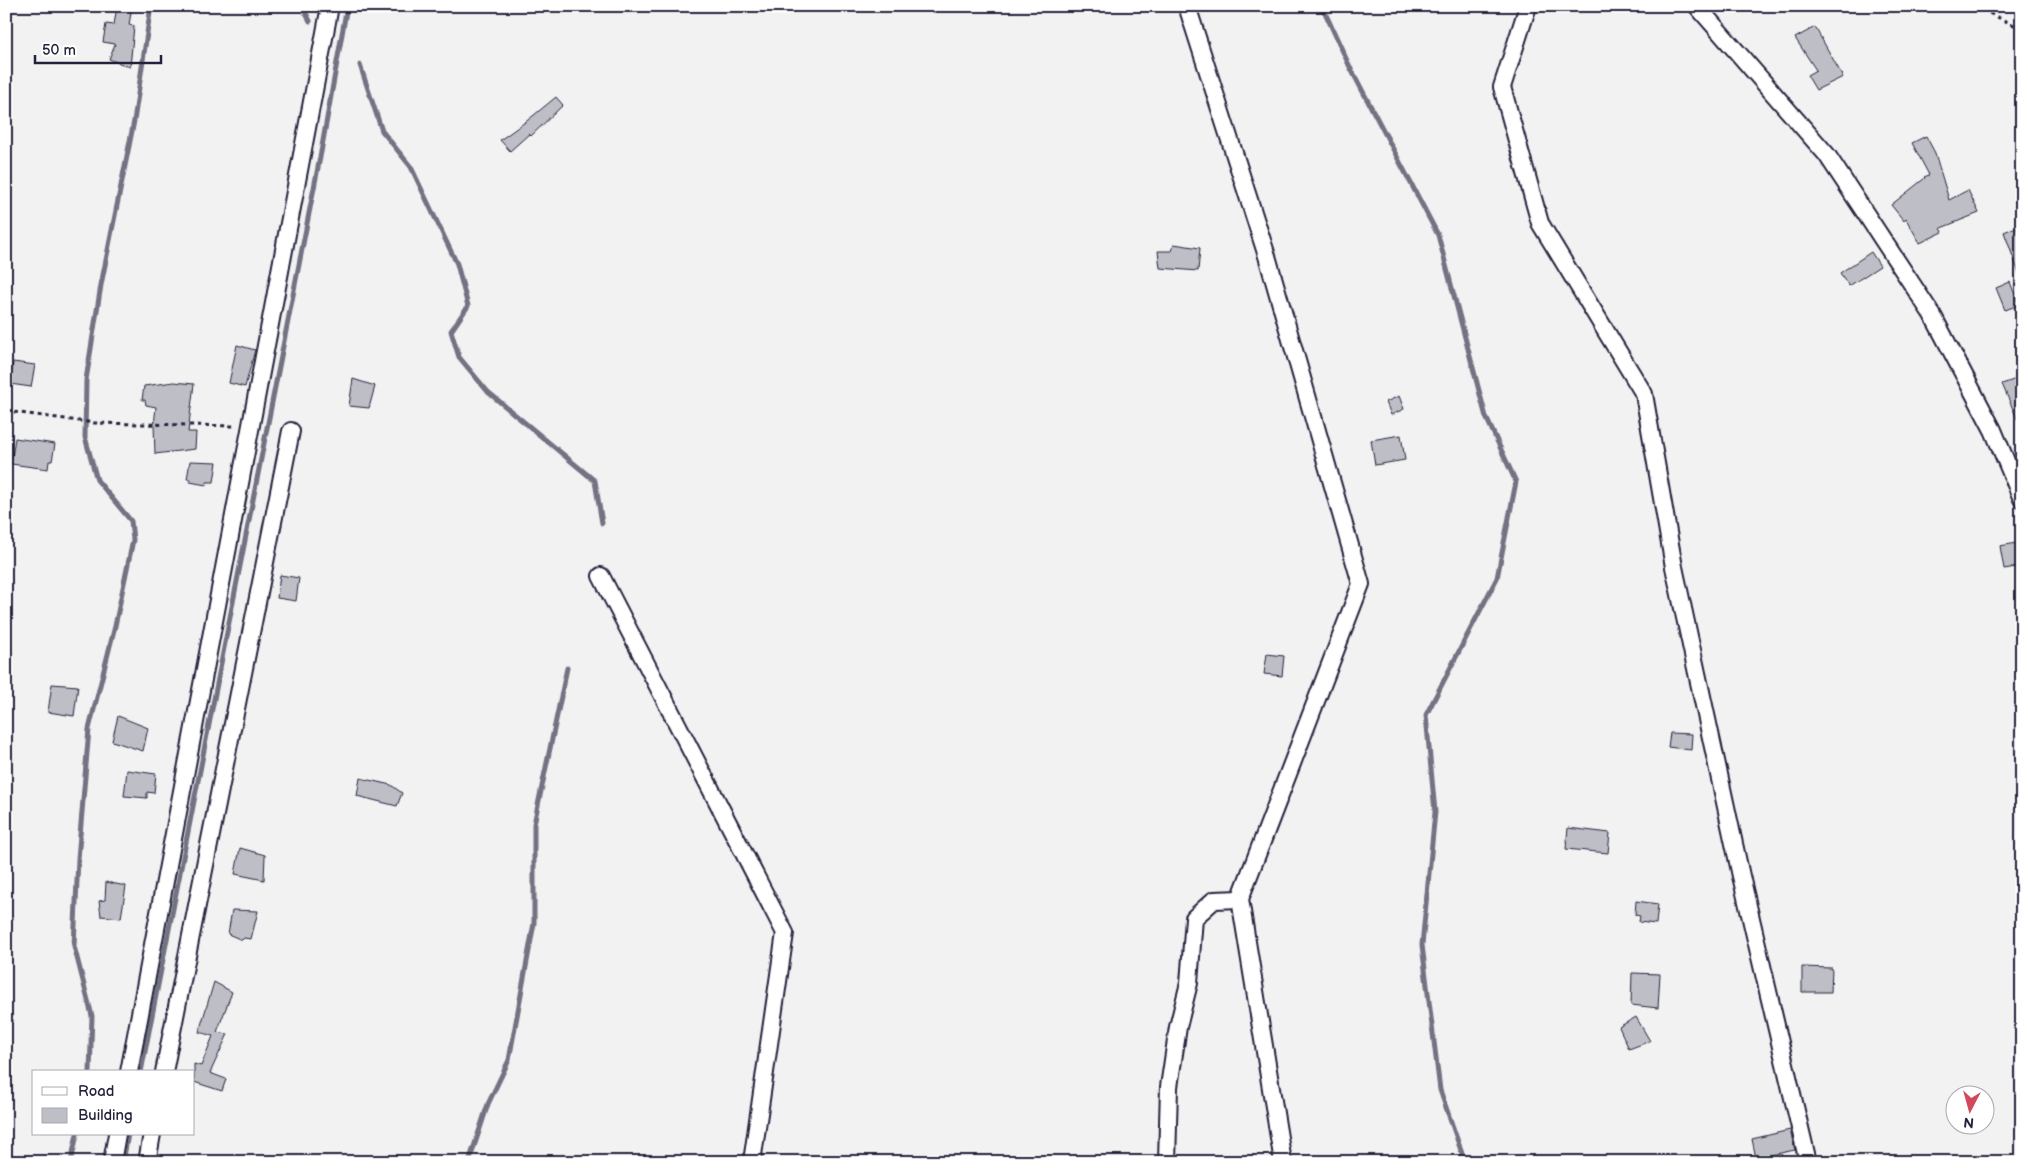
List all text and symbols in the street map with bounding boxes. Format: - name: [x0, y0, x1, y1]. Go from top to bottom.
- scale bar: [35, 32, 161, 64]
- text: 50 m: [42, 41, 76, 60]
- legend: [32, 1070, 195, 1136]
- text: Road: [78, 1082, 114, 1101]
- north arrow: [1946, 1086, 1996, 1136]
- text: Building: [78, 1106, 133, 1125]
- text: N: [1963, 1113, 1975, 1131]

